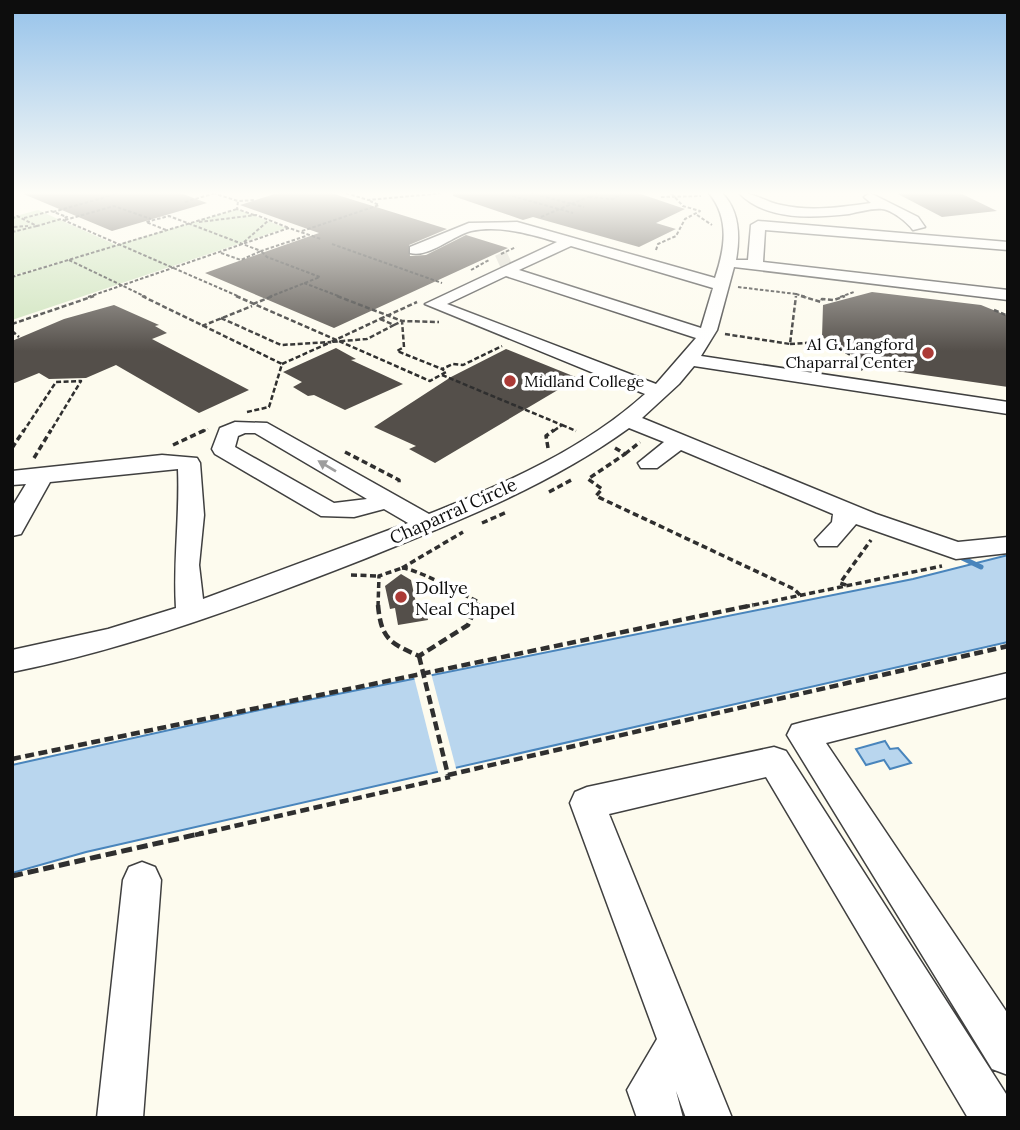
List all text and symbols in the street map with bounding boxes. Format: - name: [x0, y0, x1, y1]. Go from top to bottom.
- place label: Al G. Langford Chaparral Center: [785, 334, 914, 372]
- marker: Al G. Langford Chaparral Center: [920, 345, 936, 361]
- place label: Midland College: [524, 371, 645, 391]
- marker: Midland College: [502, 373, 518, 389]
- one-way arrow: [317, 460, 336, 472]
- street label: Chaparral Circle: [386, 473, 520, 549]
- place label: Dollye Neal Chapel: [415, 576, 515, 620]
- marker: Dollye Neal Chapel: [393, 589, 409, 605]

